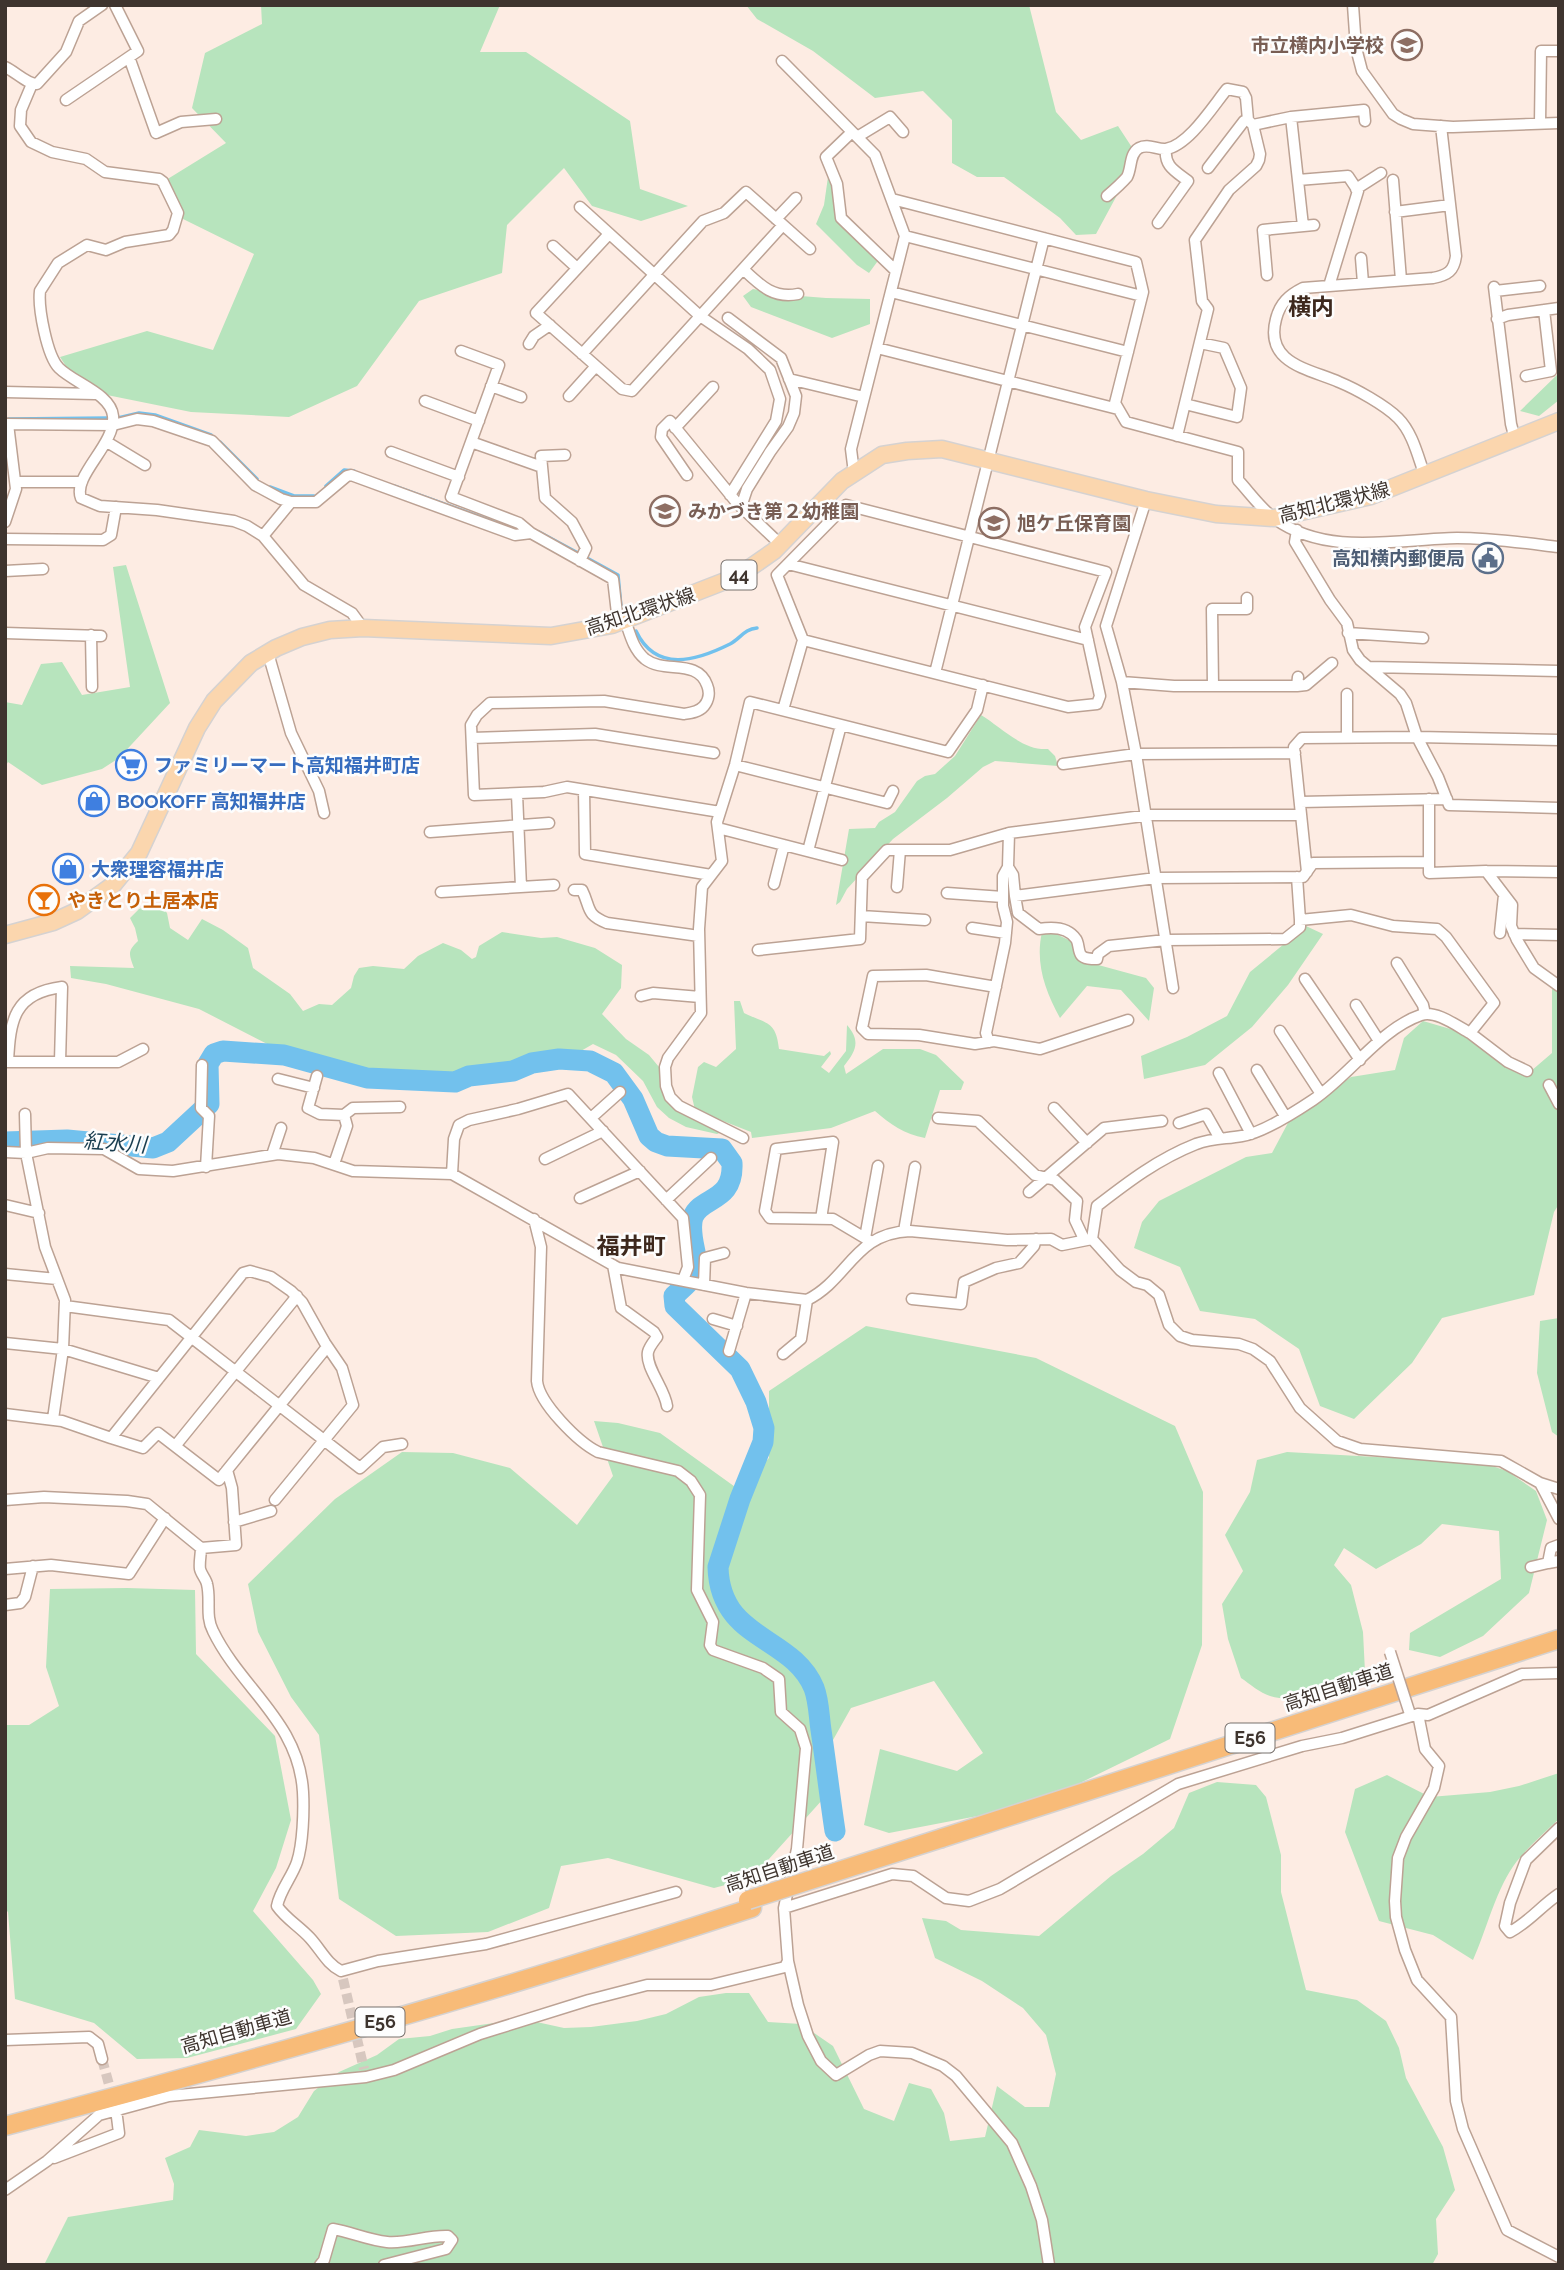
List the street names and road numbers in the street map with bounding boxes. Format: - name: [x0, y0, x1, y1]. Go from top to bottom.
- street label: 高知北環状線: [1276, 478, 1392, 526]
- road number: 44: [722, 560, 756, 590]
- street label: 高知北環状線: [582, 583, 698, 639]
- street label: 高知自動車道: [1280, 1659, 1396, 1715]
- road number: E56: [1226, 1723, 1274, 1752]
- street label: 高知自動車道: [721, 1840, 837, 1896]
- street label: 高知自動車道: [178, 2005, 294, 2057]
- road number: E56: [356, 2008, 404, 2036]

